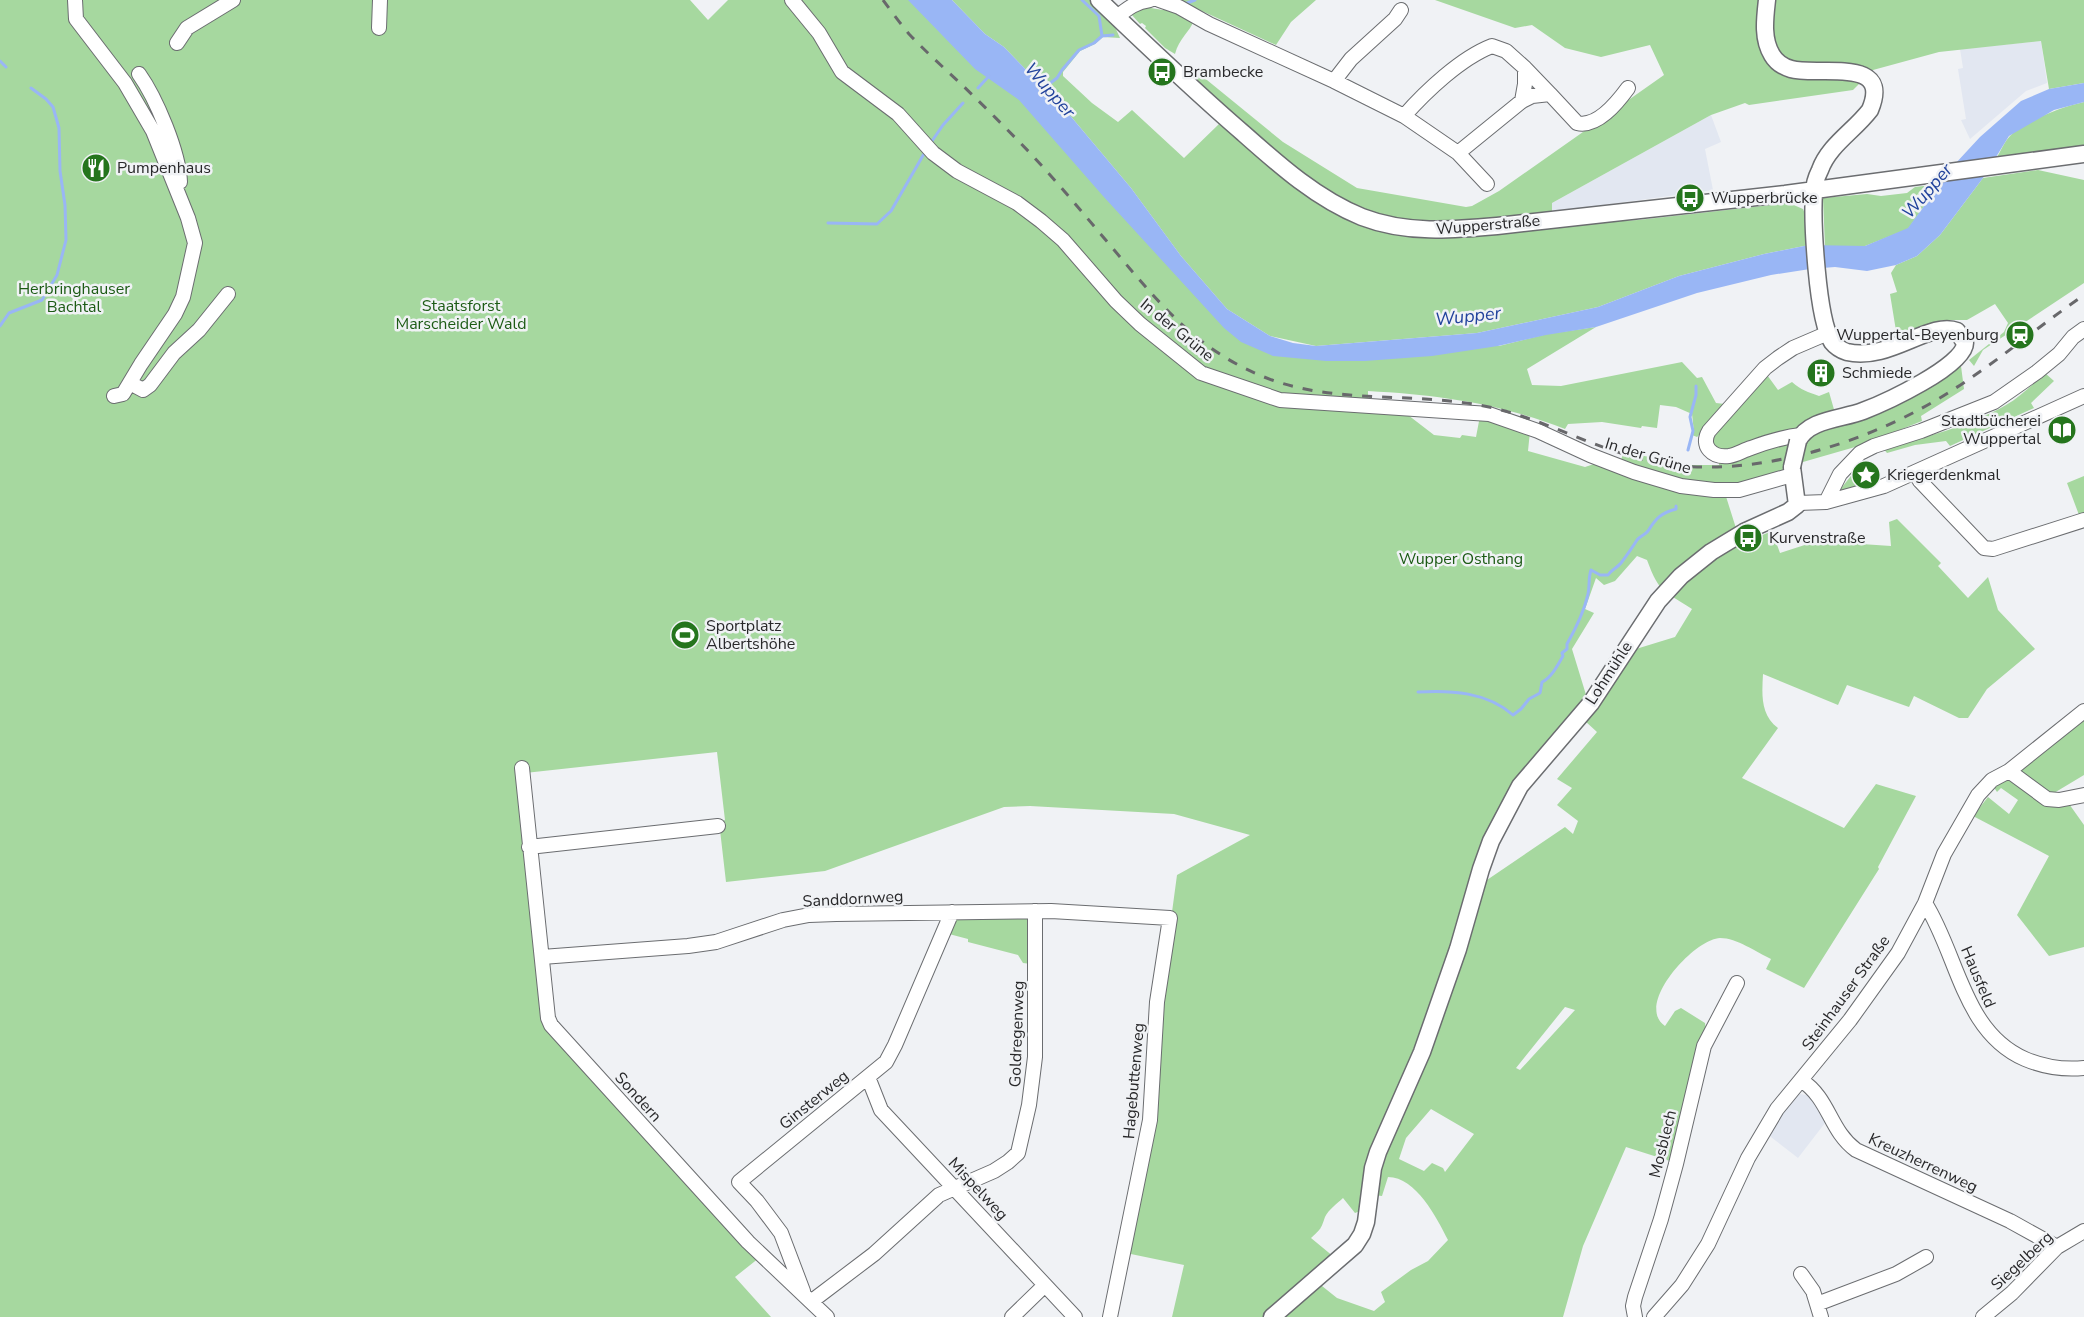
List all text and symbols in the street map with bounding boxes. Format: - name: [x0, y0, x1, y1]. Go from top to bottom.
- bus stop icon: Brambecke: [1146, 56, 1178, 88]
- water label: Wupper: [1019, 57, 1081, 123]
- place label: Brambecke: [1183, 61, 1263, 83]
- restaurant icon: Pumpenhaus: [80, 152, 112, 184]
- place label: Pumpenhaus: [117, 157, 211, 179]
- water label: Wupper: [1896, 158, 1958, 224]
- bus stop icon: Wupperbrücke: [1674, 182, 1706, 214]
- place label: Wupperbrücke: [1711, 187, 1817, 209]
- street label: Wupperstraße: [1435, 209, 1541, 241]
- park label: Herbringhauser Bachtal: [18, 278, 130, 318]
- street label: In der Grüne: [1136, 293, 1218, 367]
- park label: Staatsforst Marscheider Wald: [395, 295, 527, 335]
- water label: Wupper: [1434, 301, 1503, 331]
- station icon: Wuppertal-Beyenburg: [2004, 319, 2036, 351]
- place label: Wuppertal-Beyenburg: [1836, 324, 1999, 346]
- building icon: Schmiede: [1805, 357, 1837, 389]
- place label: Schmiede: [1842, 362, 1912, 384]
- place label: Stadtbücherei Wuppertal: [1941, 410, 2041, 450]
- library icon: Stadtbücherei Wuppertal: [2046, 414, 2078, 446]
- street label: In der Grüne: [1602, 432, 1694, 480]
- place icon: Kriegerdenkmal: [1850, 459, 1882, 491]
- place label: Kriegerdenkmal: [1887, 464, 2001, 486]
- bus stop icon: Kurvenstraße: [1732, 522, 1764, 554]
- place label: Kurvenstraße: [1769, 527, 1865, 549]
- park label: Wupper Osthang: [1399, 548, 1523, 570]
- place label: Sportplatz Albertshöhe: [706, 615, 795, 655]
- sports icon: Sportplatz Albertshöhe: [669, 619, 701, 651]
- street label: Lohmühle: [1580, 637, 1638, 709]
- street label: Sanddornweg: [802, 885, 904, 913]
- street label: Steinhauser Straße: [1797, 931, 1895, 1055]
- street label: Hausfeld: [1955, 943, 2001, 1011]
- street label: Goldregenweg: [1004, 980, 1030, 1088]
- street label: Hagebuttenweg: [1118, 1022, 1150, 1140]
- street label: Ginsterweg: [775, 1065, 853, 1135]
- street label: Sondern: [610, 1067, 666, 1127]
- street label: Mosblech: [1644, 1108, 1682, 1180]
- street label: Kreuzherrenweg: [1865, 1128, 1981, 1198]
- street label: Mispelweg: [943, 1153, 1013, 1225]
- street label: Siegelberg: [1986, 1227, 2058, 1295]

